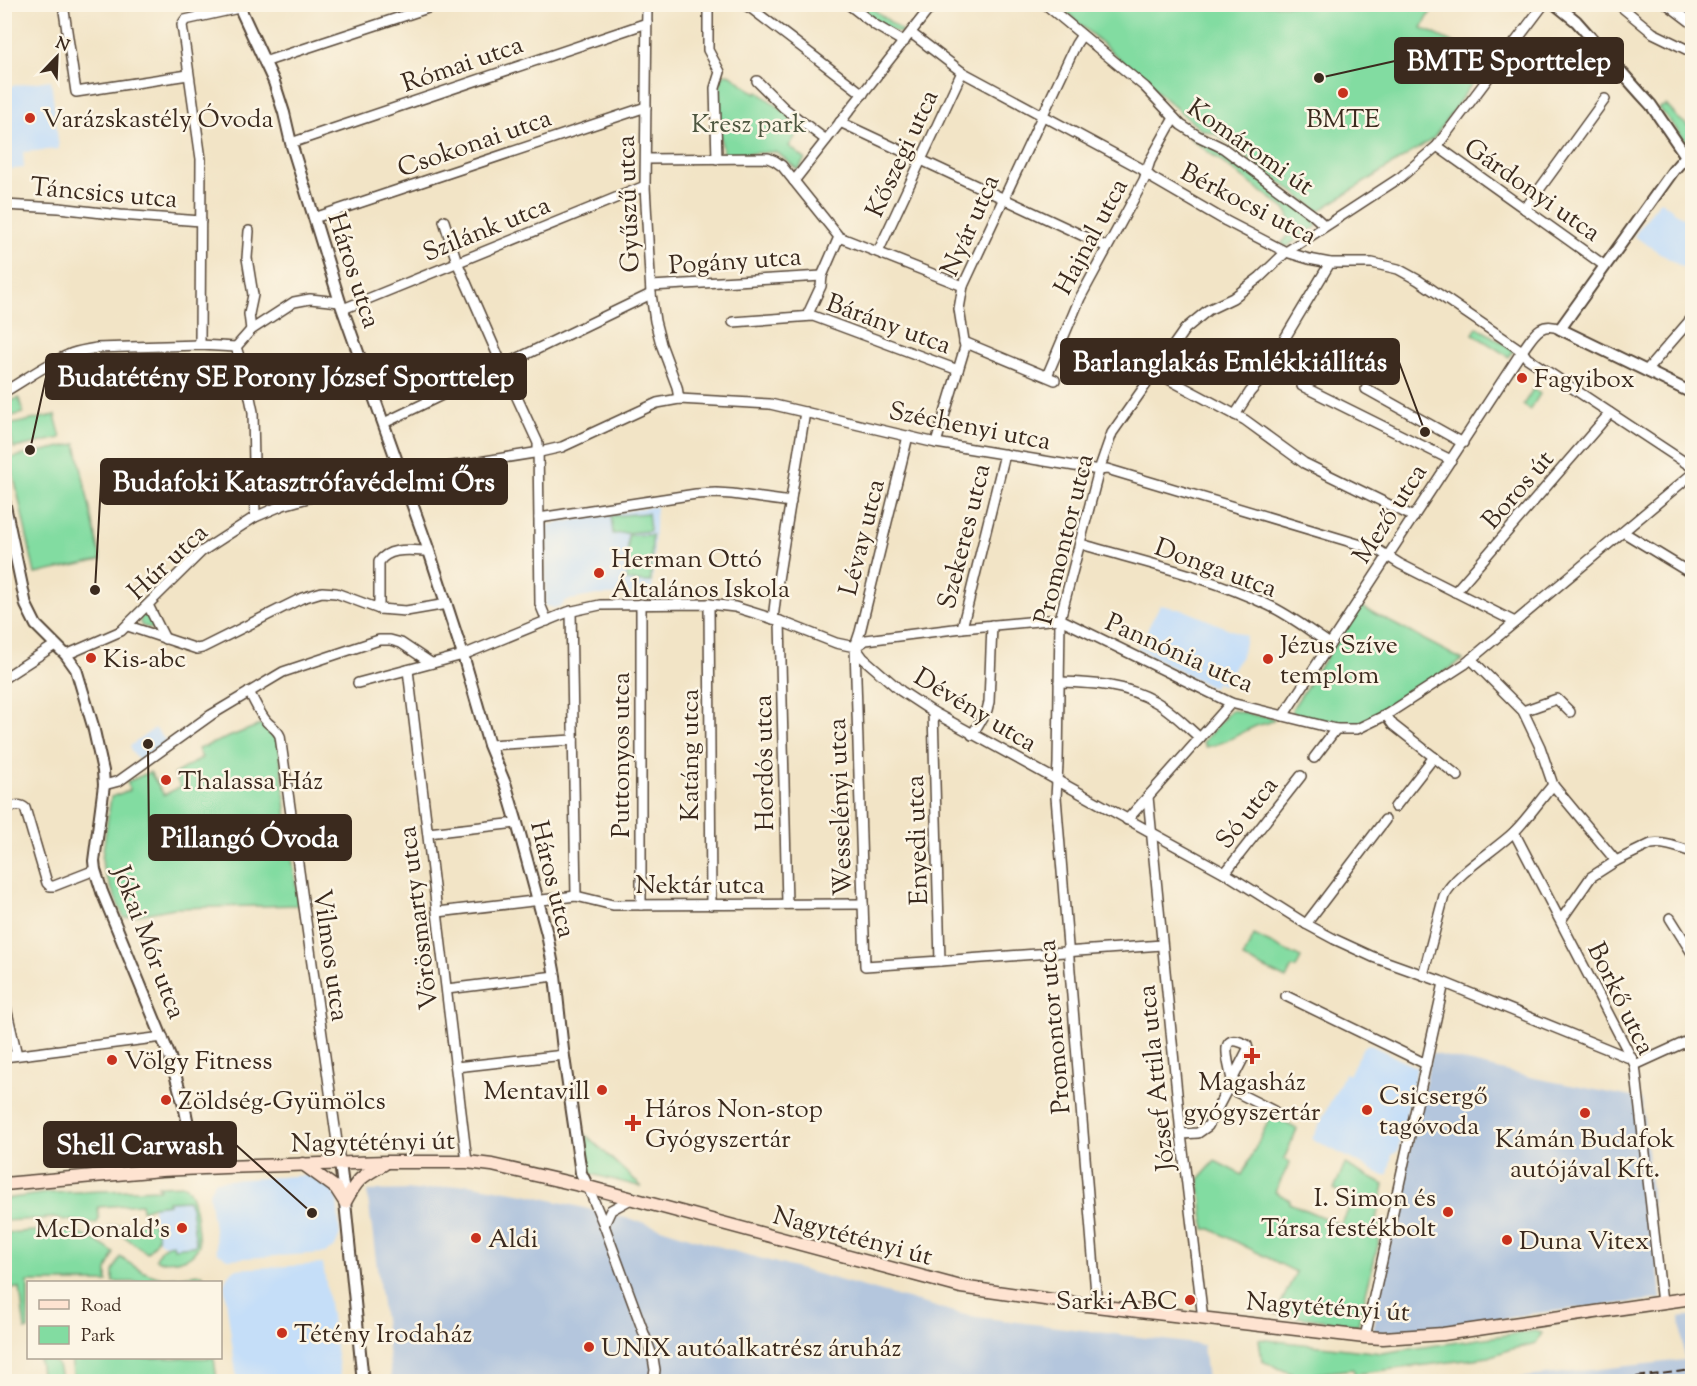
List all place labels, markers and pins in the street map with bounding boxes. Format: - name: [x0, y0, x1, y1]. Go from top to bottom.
- callout: BMTE Sporttelep: [1395, 38, 1623, 83]
- marker: BMTE: [1336, 86, 1350, 100]
- place label: Varázskastély Óvoda: [42, 102, 274, 139]
- place label: BMTE: [1306, 102, 1380, 139]
- marker: Varázskastély Óvoda: [23, 111, 37, 125]
- callout: Barlanglakás Emlékkiállítás: [1061, 339, 1399, 384]
- callout: Budatétény SE Porony József Sporttelep: [46, 354, 526, 399]
- place label: Fagyibox: [1534, 362, 1635, 399]
- marker: Fagyibox: [1515, 371, 1529, 385]
- callout: Budafoki Katasztrófavédelmi Őrs: [101, 459, 507, 504]
- place label: Herman Ottó Általános Iskola: [611, 542, 790, 609]
- marker: Herman Ottó Általános Iskola: [592, 566, 606, 580]
- place label: Jézus Szíve templom: [1278, 628, 1398, 695]
- place label: Kis-abc: [103, 642, 186, 679]
- marker: Kis-abc: [84, 651, 98, 665]
- marker: Jézus Szíve templom: [1261, 652, 1275, 666]
- place label: Thalassa Ház: [178, 764, 323, 801]
- marker: Thalassa Ház: [159, 773, 173, 787]
- callout: Pillangó Óvoda: [149, 815, 351, 860]
- place label: Völgy Fitness: [124, 1044, 273, 1081]
- marker: Magasház gyógyszertár: [1245, 1049, 1259, 1063]
- marker: Völgy Fitness: [105, 1053, 119, 1067]
- place label: Magasház gyógyszertár: [1183, 1065, 1321, 1132]
- place label: Mentavill: [483, 1074, 590, 1111]
- place label: Csicsergő tagóvoda: [1379, 1079, 1488, 1146]
- marker: Mentavill: [595, 1083, 609, 1097]
- place label: Zöldség-Gyümölcs: [178, 1084, 386, 1121]
- place label: Háros Non-stop Gyógyszertár: [645, 1092, 823, 1159]
- marker: Zöldség-Gyümölcs: [159, 1093, 173, 1107]
- marker: Csicsergő tagóvoda: [1360, 1103, 1374, 1117]
- marker: Kámán Budafok autójával Kft.: [1578, 1106, 1592, 1120]
- marker: Háros Non-stop Gyógyszertár: [626, 1116, 640, 1130]
- callout: Shell Carwash: [44, 1122, 236, 1167]
- place label: Kámán Budafok autójával Kft.: [1495, 1122, 1675, 1189]
- place label: I. Simon és Társa festékbolt: [1261, 1181, 1436, 1248]
- marker: I. Simon és Társa festékbolt: [1441, 1205, 1455, 1219]
- place label: McDonald's: [35, 1212, 170, 1249]
- marker: McDonald's: [175, 1221, 189, 1235]
- place label: Aldi: [488, 1222, 538, 1259]
- place label: Duna Vitex: [1519, 1224, 1649, 1261]
- marker: Aldi: [469, 1231, 483, 1245]
- marker: Duna Vitex: [1500, 1233, 1514, 1247]
- place label: Sarki ABC: [1056, 1284, 1178, 1321]
- marker: Sarki ABC: [1183, 1293, 1197, 1307]
- place label: Tétény Irodaház: [294, 1317, 473, 1354]
- marker: Tétény Irodaház: [275, 1326, 289, 1340]
- place label: UNIX autóalkatrész áruház: [601, 1331, 902, 1368]
- marker: UNIX autóalkatrész áruház: [582, 1340, 596, 1354]

